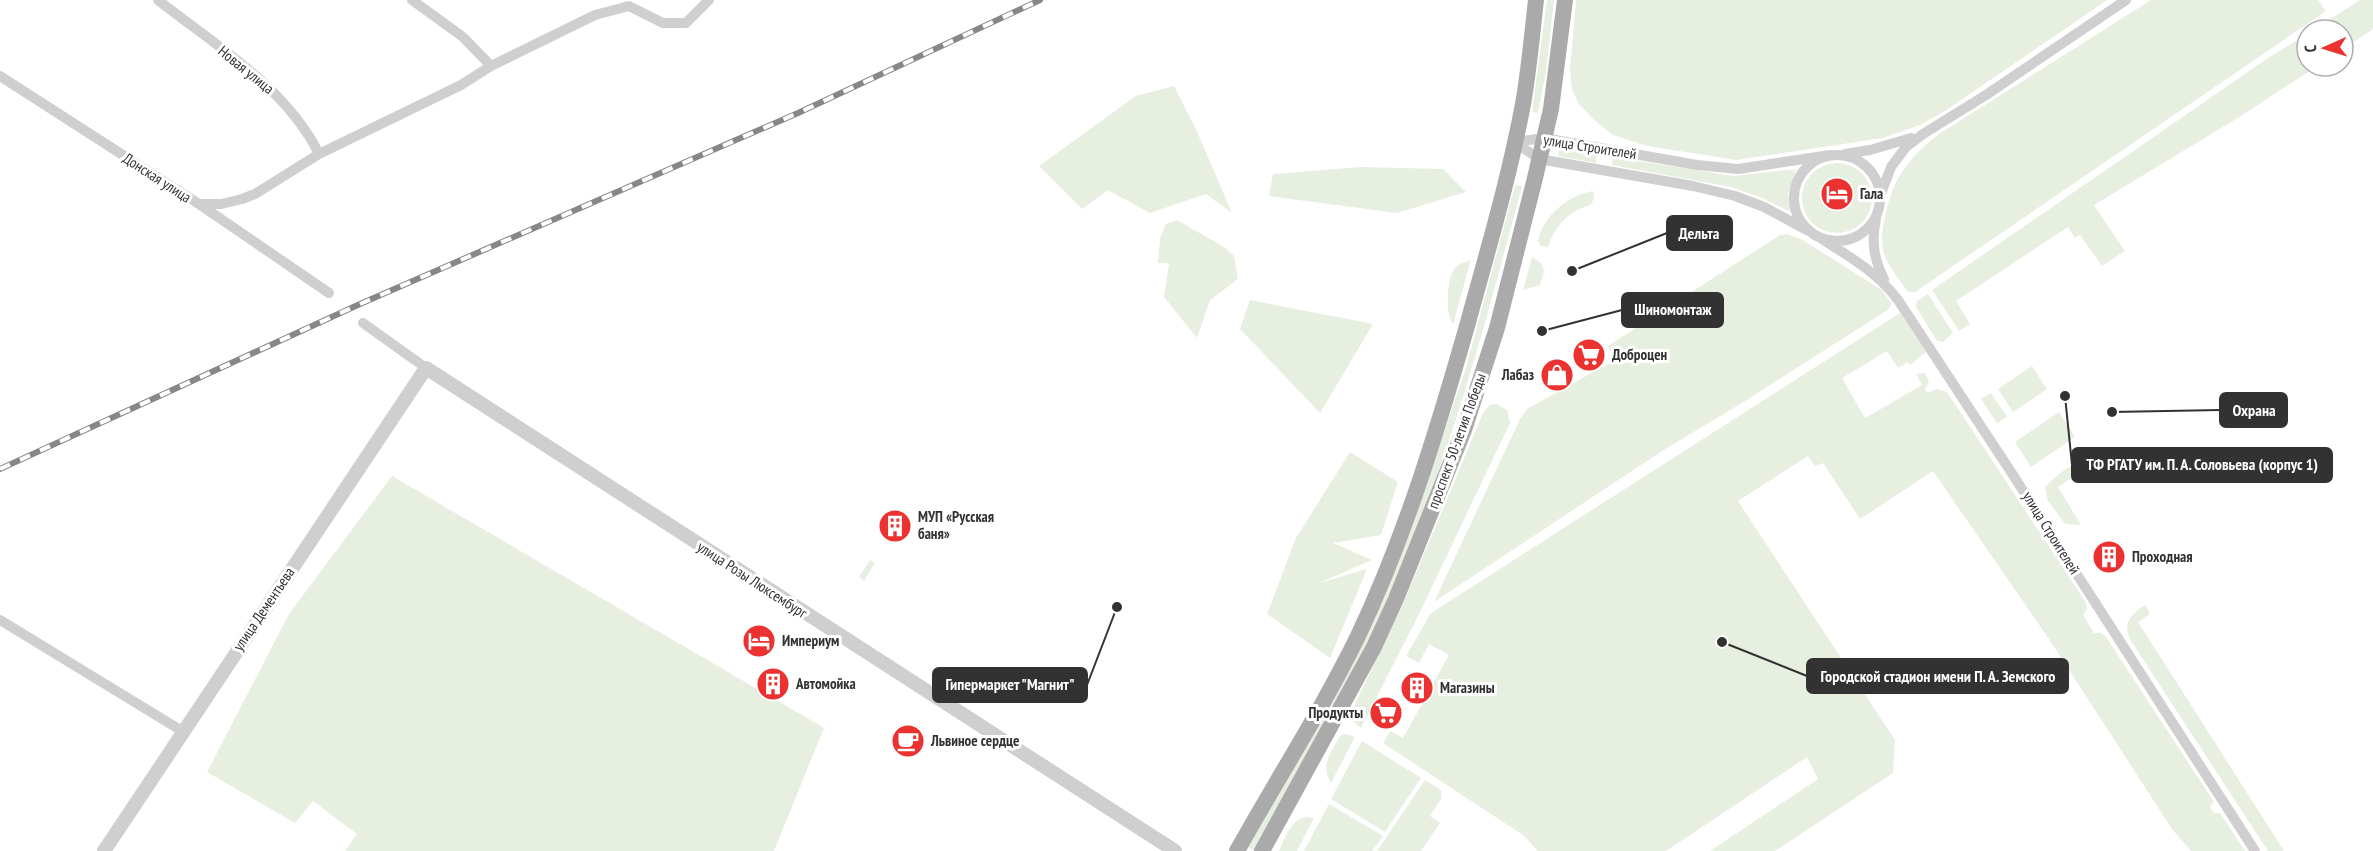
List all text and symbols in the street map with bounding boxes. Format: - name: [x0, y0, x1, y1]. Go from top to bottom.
- north arrow: [2295, 18, 2355, 78]
- street label: Новая улица: [215, 41, 278, 98]
- text: С: [2300, 44, 2320, 53]
- street label: улица Строителей: [1542, 130, 1638, 163]
- street label: Донская улица: [120, 148, 195, 207]
- hotel icon: Гала: [1819, 176, 1855, 212]
- place label: Гала: [1860, 184, 1883, 203]
- callout: Дельта: [1667, 216, 1732, 250]
- text: Дельта: [1679, 223, 1720, 243]
- callout: Шиномонтаж: [1622, 293, 1723, 327]
- text: Шиномонтаж: [1634, 299, 1712, 319]
- supermarket icon: Доброцен: [1571, 337, 1607, 373]
- place label: Доброцен: [1612, 345, 1668, 364]
- shop icon: Лабаз: [1539, 357, 1575, 393]
- place label: Лабаз: [1501, 365, 1534, 384]
- street label: проспект 50-летия Победы: [1423, 371, 1490, 511]
- callout: Охрана: [2220, 393, 2287, 427]
- text: Охрана: [2232, 400, 2276, 420]
- callout: ТФ РГАТУ им. П. А. Соловьева (корпус 1): [2072, 448, 2332, 482]
- text: ТФ РГАТУ им. П. А. Соловьева (корпус 1): [2086, 454, 2318, 474]
- street label: улица Строителей: [2018, 488, 2084, 578]
- place label: МУП «Русская баня»: [918, 507, 994, 543]
- building icon: МУП «Русская баня»: [877, 508, 913, 544]
- street label: улица Розы Люксембург: [694, 537, 811, 623]
- building icon: Проходная: [2091, 539, 2127, 575]
- place label: Проходная: [2132, 547, 2193, 566]
- street label: улица Дементьева: [229, 563, 299, 654]
- hotel icon: Империум: [741, 623, 777, 659]
- place label: Империум: [782, 631, 839, 650]
- callout: Городской стадион имени П. А. Земского: [1807, 659, 2068, 693]
- building icon: Автомойка: [755, 666, 791, 702]
- text: Городской стадион имени П. А. Земского: [1821, 666, 2055, 686]
- callout: Гипермаркет "Магнит": [933, 668, 1087, 702]
- building icon: Магазины: [1399, 670, 1435, 706]
- place label: Автомойка: [795, 674, 856, 693]
- text: Гипермаркет "Магнит": [945, 674, 1075, 694]
- place label: Магазины: [1440, 678, 1495, 697]
- supermarket icon: Продукты: [1368, 695, 1404, 731]
- place label: Продукты: [1308, 703, 1363, 722]
- cafe icon: Львиное сердце: [890, 723, 926, 759]
- place label: Львиное сердце: [930, 731, 1019, 750]

